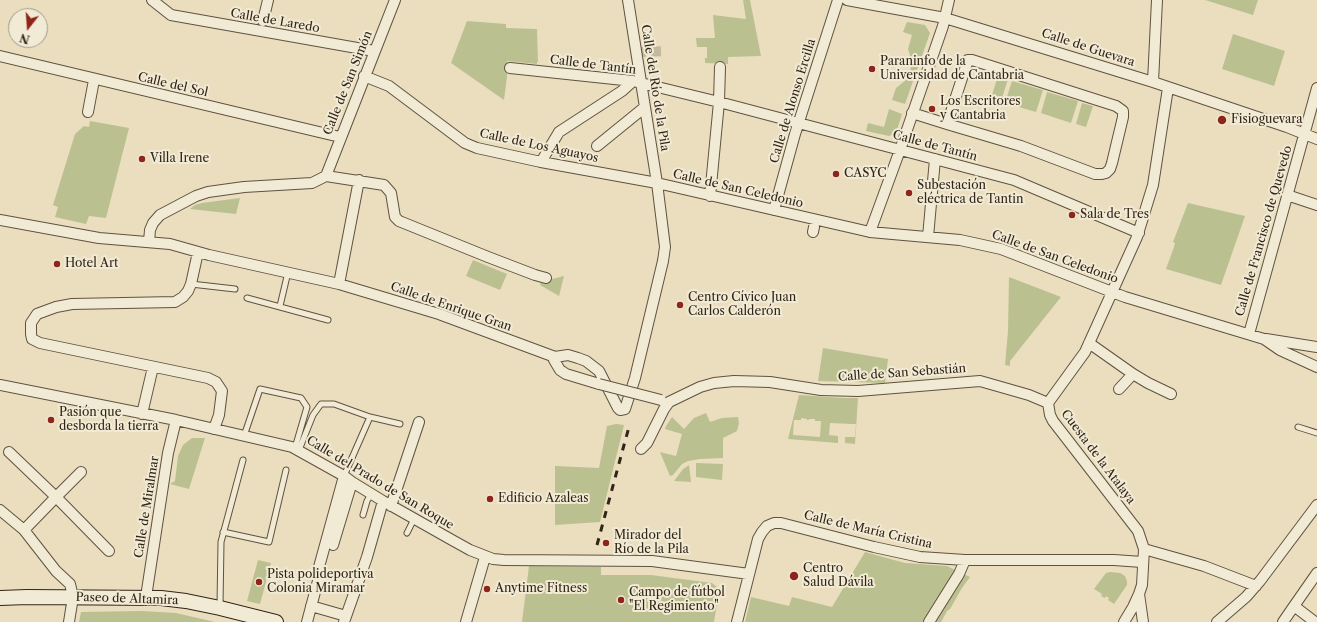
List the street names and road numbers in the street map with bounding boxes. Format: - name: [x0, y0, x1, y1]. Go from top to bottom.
- street label: Calle de Laredo: [229, 6, 321, 36]
- street label: Calle del Río de la Pila: [638, 24, 672, 152]
- street label: Calle de Guevara: [1040, 26, 1136, 70]
- street label: Calle de San Simón: [321, 29, 375, 137]
- street label: Calle de Alonso Ercilla: [767, 37, 819, 165]
- street label: Calle de Tantín: [549, 53, 637, 77]
- street label: Calle del Sol: [137, 70, 209, 100]
- street label: Calle de Los Aguayos: [478, 126, 600, 166]
- street label: Calle de Tantín: [891, 128, 979, 164]
- street label: Calle de Francisco de Quevedo: [1233, 144, 1295, 318]
- street label: Calle de San Celedonio: [671, 167, 805, 211]
- street label: Calle de San Celedonio: [990, 227, 1120, 287]
- street label: Calle de Enrique Gran: [388, 279, 514, 335]
- street label: Calle de San Sebastián: [837, 361, 967, 385]
- street label: Cuesta de la Atalaya: [1058, 407, 1138, 507]
- street label: Calle del Prado de San Roque: [304, 433, 456, 533]
- street label: Calle de Miralmar: [132, 455, 162, 559]
- street label: Calle de María Cristina: [802, 508, 934, 552]
- street label: Paseo de Altamira: [75, 590, 179, 608]

